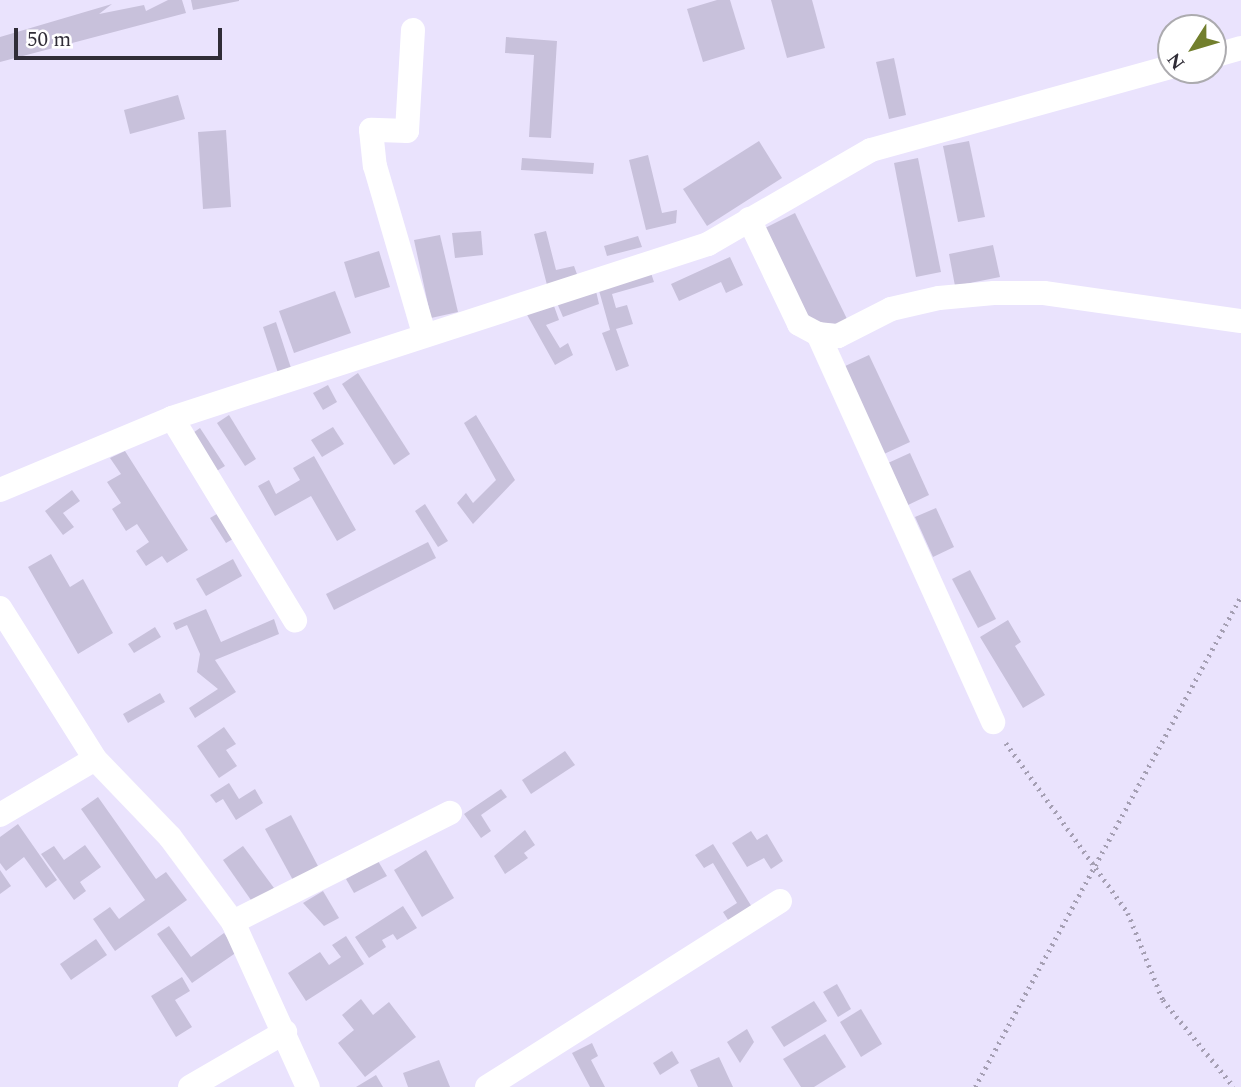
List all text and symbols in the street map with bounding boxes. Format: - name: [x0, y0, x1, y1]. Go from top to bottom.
- scale bar: [18, 14, 226, 58]
- north arrow: [1157, 14, 1227, 84]
- text: 50 m: [27, 24, 71, 56]
- text: N: [1160, 46, 1193, 76]

